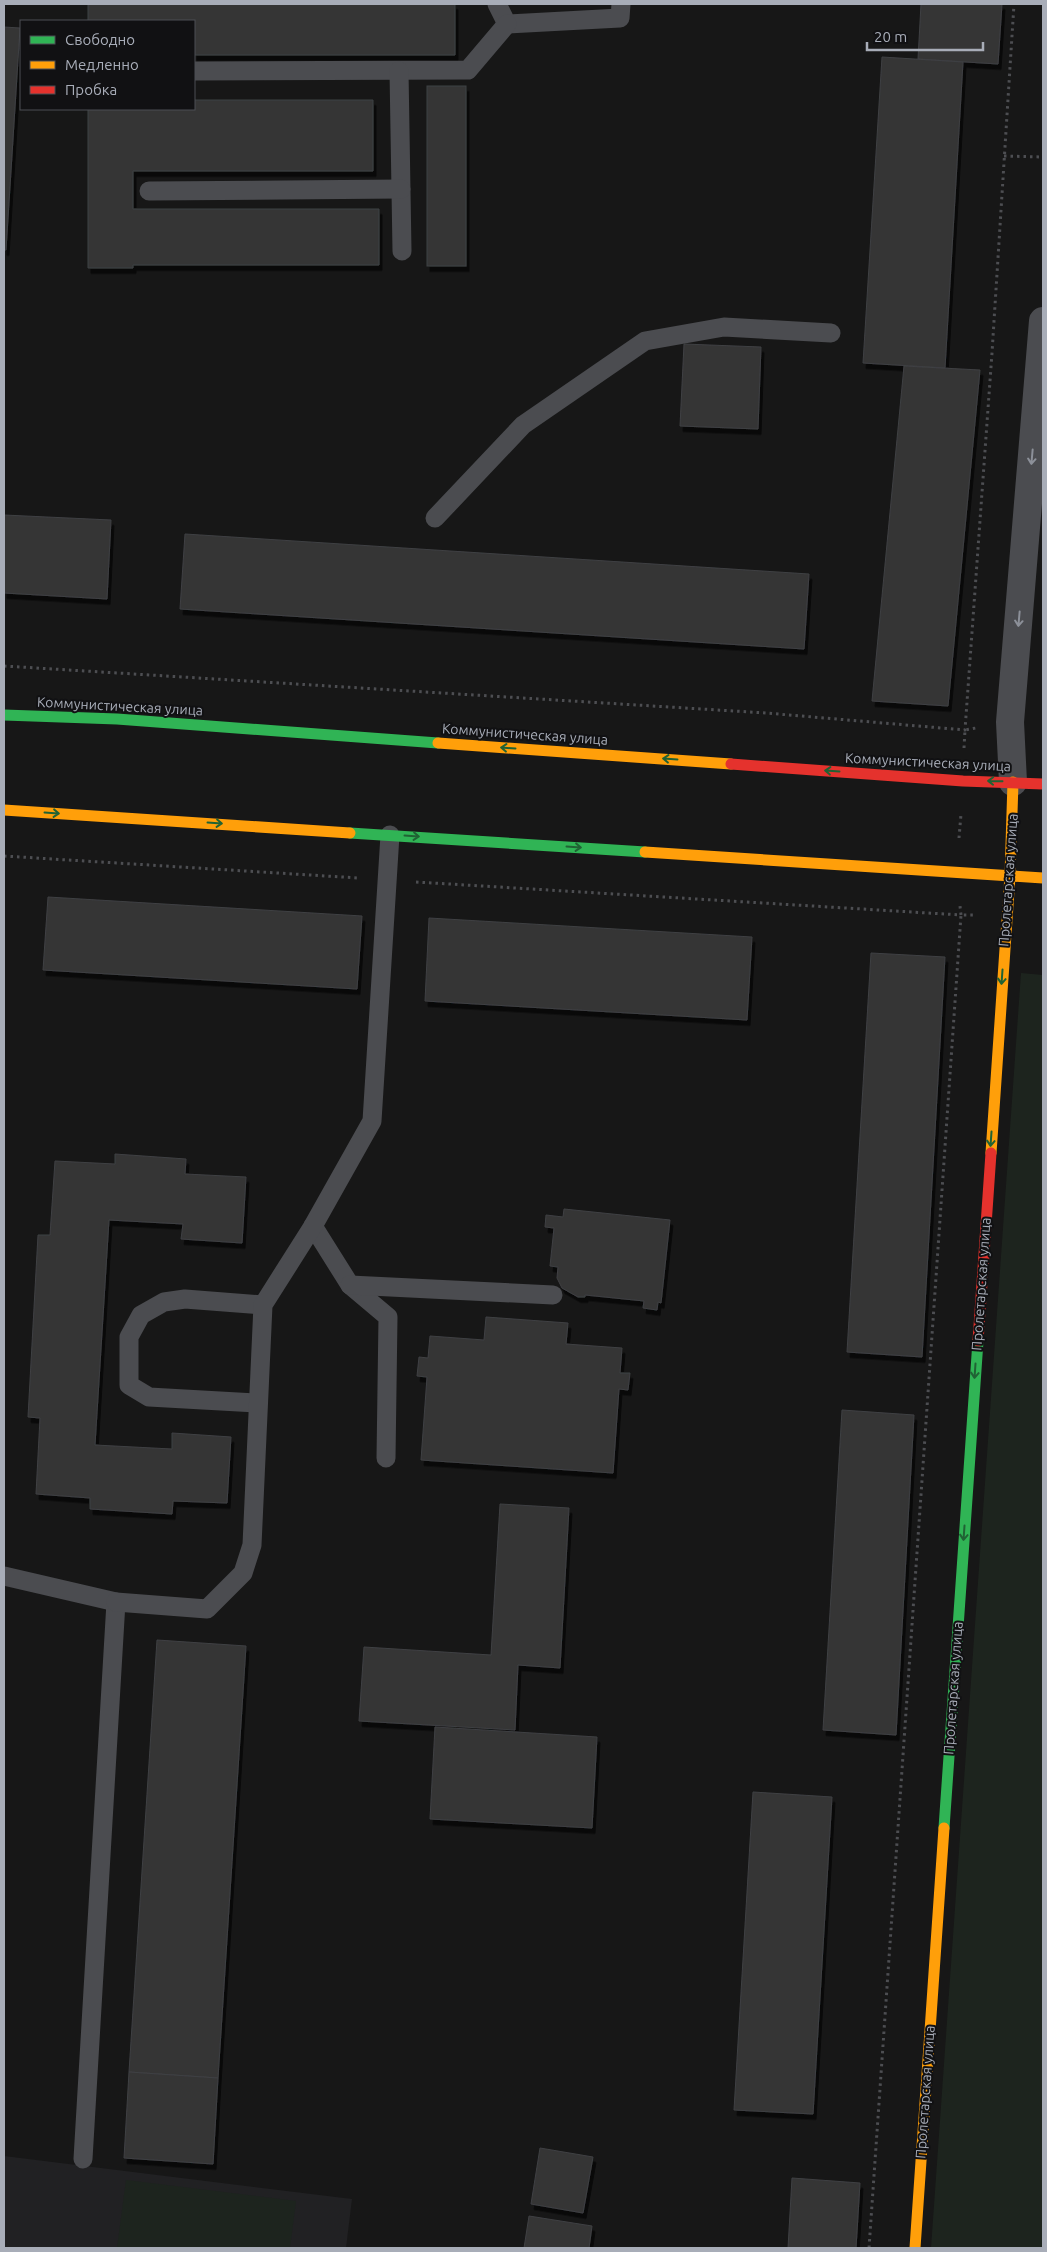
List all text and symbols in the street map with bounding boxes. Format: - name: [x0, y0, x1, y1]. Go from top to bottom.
- legend: [20, 20, 195, 110]
- scale bar: [867, 20, 983, 52]
- text: 20 m: [874, 28, 907, 45]
- text: Свободно: [65, 31, 135, 48]
- text: Медленно: [65, 56, 139, 73]
- text: Пробка: [65, 81, 117, 98]
- one-way arrow: [1028, 448, 1037, 464]
- one-way arrow: [1014, 610, 1024, 626]
- street label: Коммунистическая улица: [37, 694, 203, 718]
- street label: Коммунистическая улица: [441, 720, 609, 748]
- one-way arrow: [501, 743, 517, 752]
- street label: Коммунистическая улица: [845, 750, 1011, 774]
- one-way arrow: [663, 755, 679, 764]
- one-way arrow: [825, 766, 841, 776]
- one-way arrow: [987, 777, 1003, 786]
- one-way arrow: [44, 808, 60, 817]
- street label: Пролетарская улица: [995, 813, 1021, 947]
- one-way arrow: [206, 819, 222, 828]
- one-way arrow: [403, 832, 419, 841]
- one-way arrow: [566, 842, 582, 851]
- one-way arrow: [997, 969, 1006, 985]
- one-way arrow: [986, 1131, 995, 1147]
- street label: Пролетарская улица: [968, 1217, 994, 1351]
- one-way arrow: [970, 1363, 979, 1379]
- one-way arrow: [959, 1525, 968, 1541]
- street label: Пролетарская улица: [940, 1621, 966, 1755]
- street label: Пролетарская улица: [912, 2025, 938, 2159]

